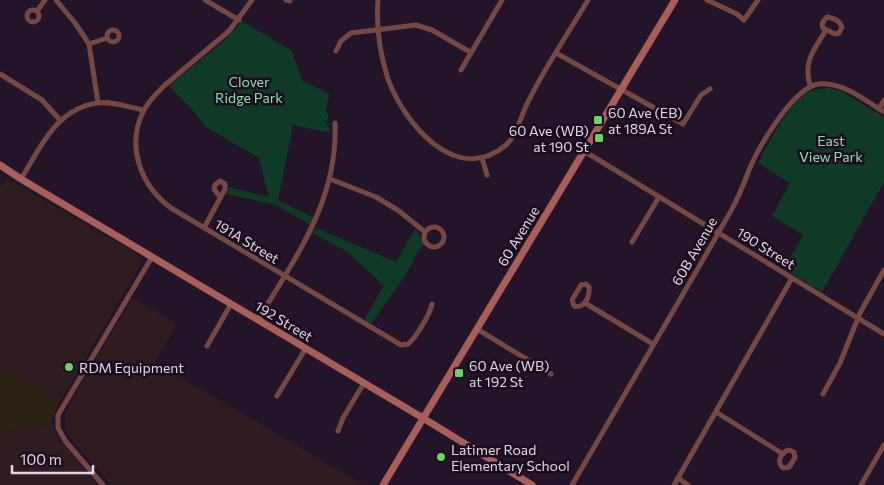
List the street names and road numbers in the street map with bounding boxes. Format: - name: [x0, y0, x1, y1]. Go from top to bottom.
- street label: 60 Avenue: [493, 203, 543, 269]
- street label: 60B Avenue: [668, 214, 720, 288]
- street label: 191A Street: [212, 215, 283, 267]
- street label: 190 Street: [734, 223, 799, 273]
- street label: 192 Street: [252, 297, 316, 345]

